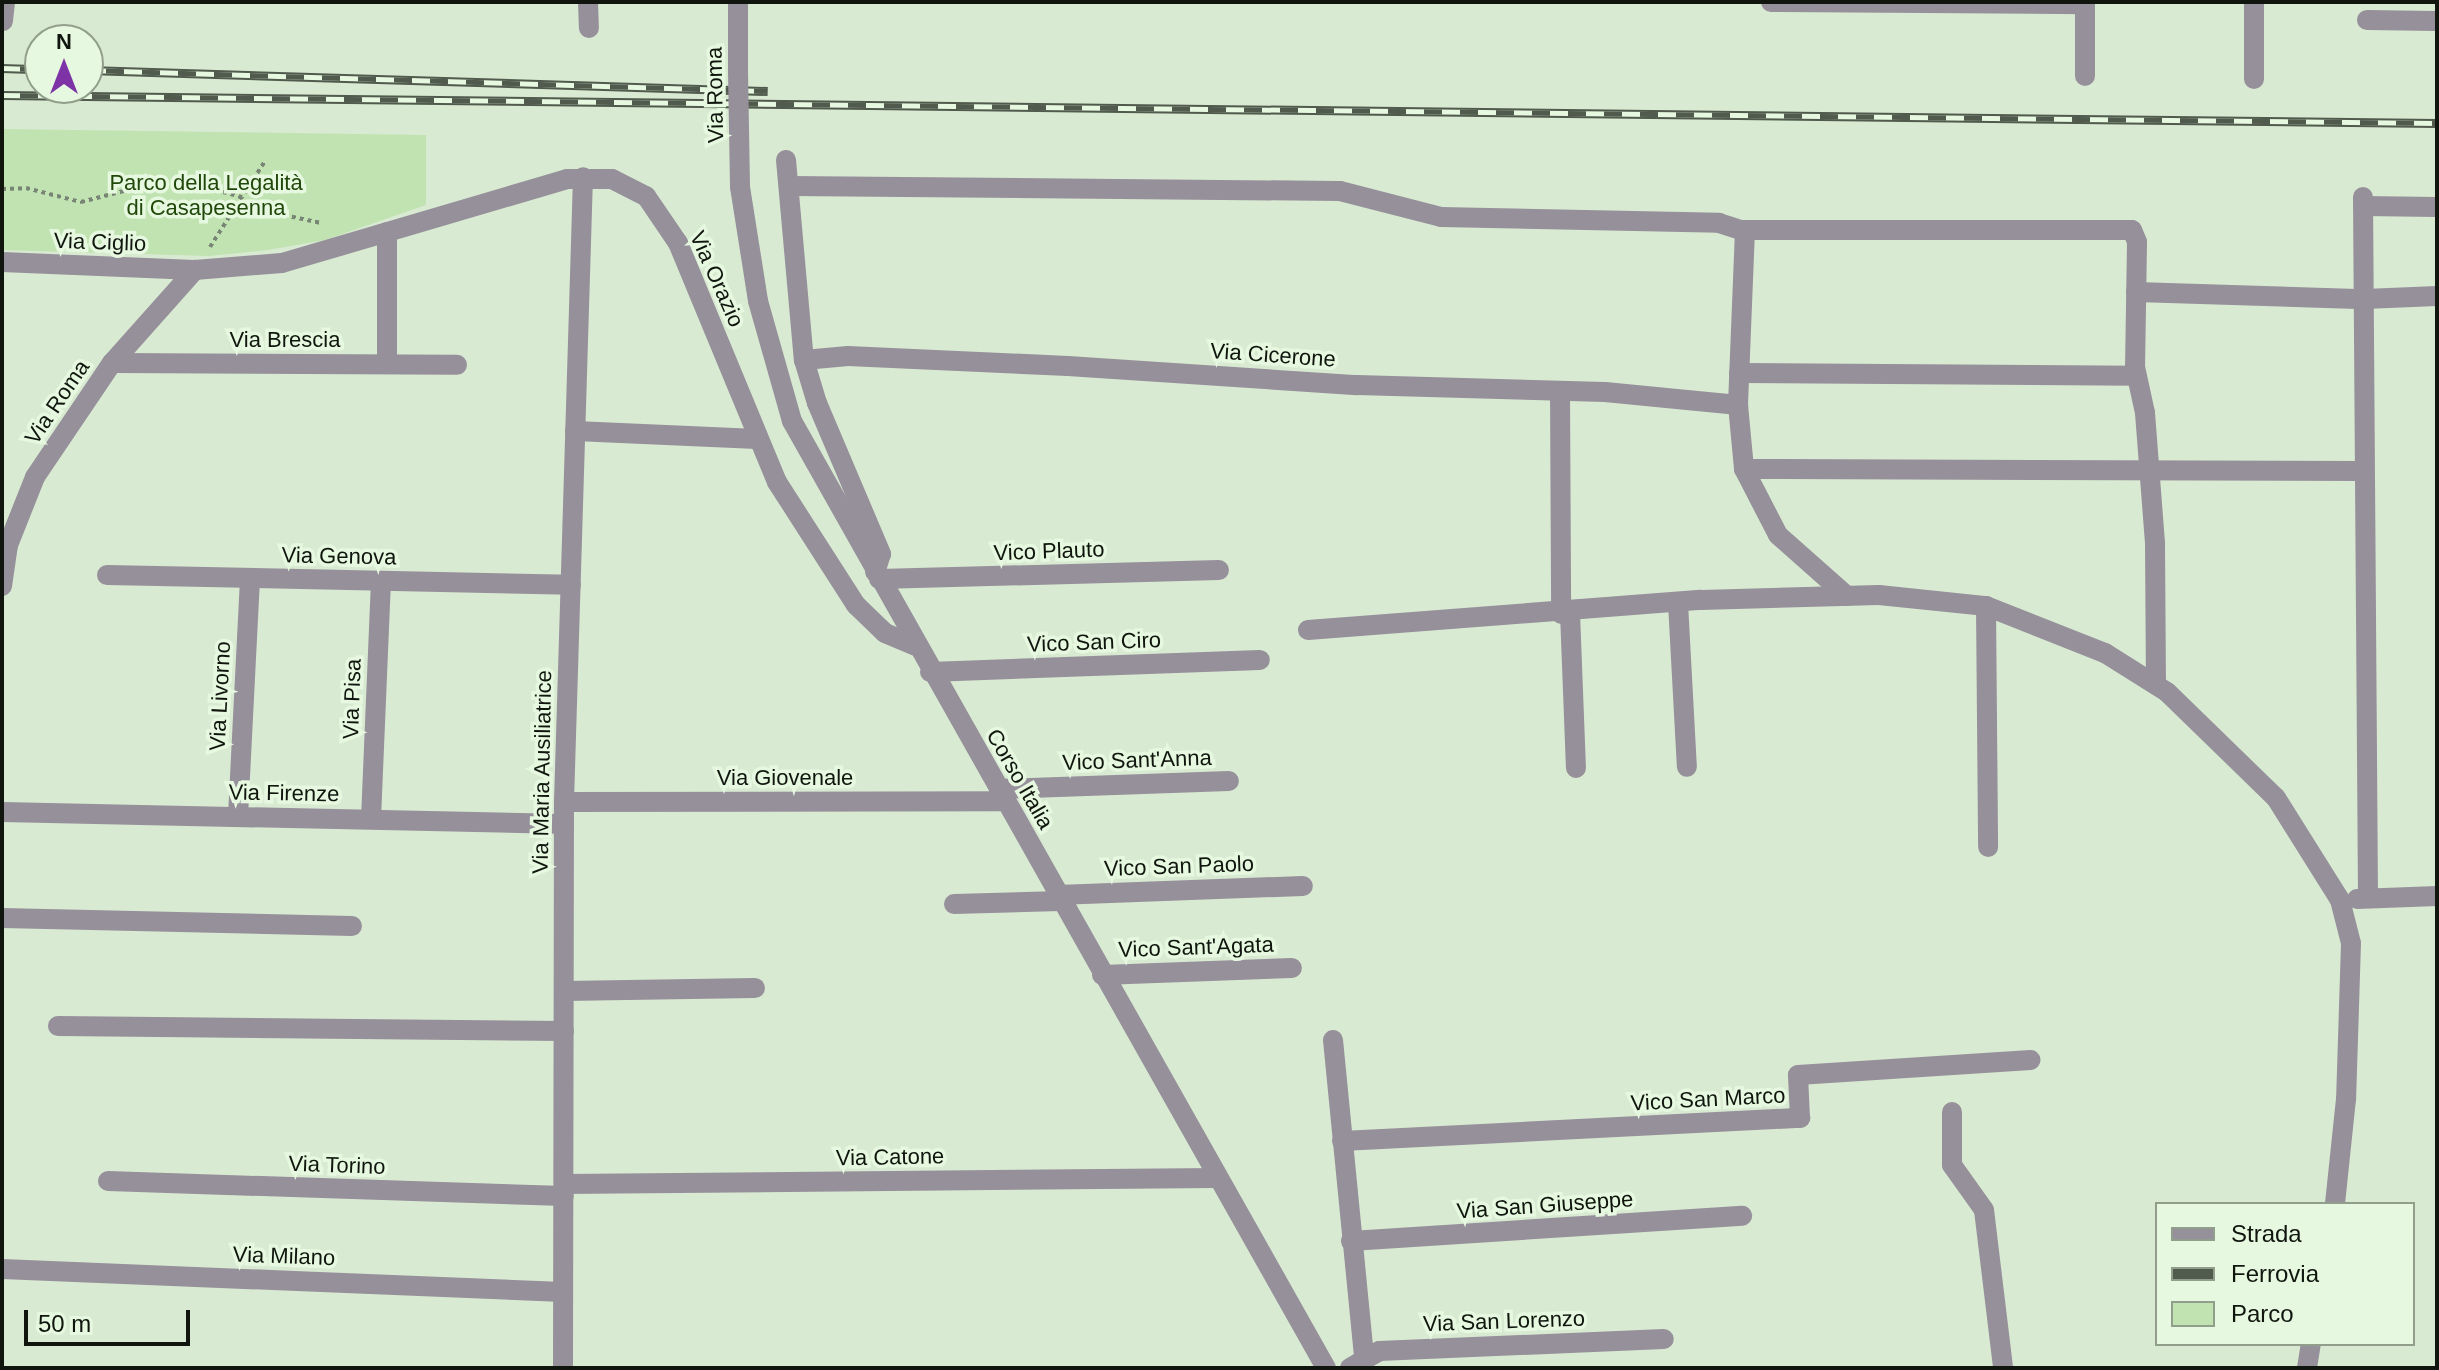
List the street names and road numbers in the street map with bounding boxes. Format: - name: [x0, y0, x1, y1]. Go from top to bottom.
- street label: Via Roma: [701, 47, 729, 143]
- street label: Via Ciglio: [53, 227, 147, 257]
- street label: Via Orazio: [684, 227, 750, 331]
- street label: Via Brescia: [230, 327, 340, 353]
- street label: Via Cicerone: [1209, 337, 1337, 373]
- street label: Via Roma: [19, 355, 95, 449]
- street label: Vico Plauto: [993, 536, 1105, 566]
- street label: Via Genova: [281, 542, 397, 570]
- street label: Vico San Ciro: [1027, 626, 1161, 658]
- street label: Via Livorno: [204, 641, 236, 751]
- street label: Via Pisa: [337, 658, 367, 740]
- street label: Via Maria Ausiliatrice: [527, 669, 557, 875]
- street label: Corso Italia: [981, 724, 1059, 834]
- street label: Vico Sant'Anna: [1062, 744, 1212, 776]
- street label: Via Giovenale: [717, 765, 853, 791]
- street label: Via Firenze: [228, 779, 340, 807]
- street label: Vico San Paolo: [1104, 850, 1254, 882]
- street label: Vico Sant'Agata: [1118, 931, 1274, 963]
- street label: Vico San Marco: [1630, 1082, 1786, 1116]
- street label: Via Catone: [836, 1143, 944, 1171]
- street label: Via Torino: [288, 1150, 386, 1180]
- street label: Via San Giuseppe: [1456, 1186, 1634, 1224]
- street label: Via Milano: [232, 1241, 336, 1271]
- street label: Via San Lorenzo: [1422, 1305, 1586, 1337]

